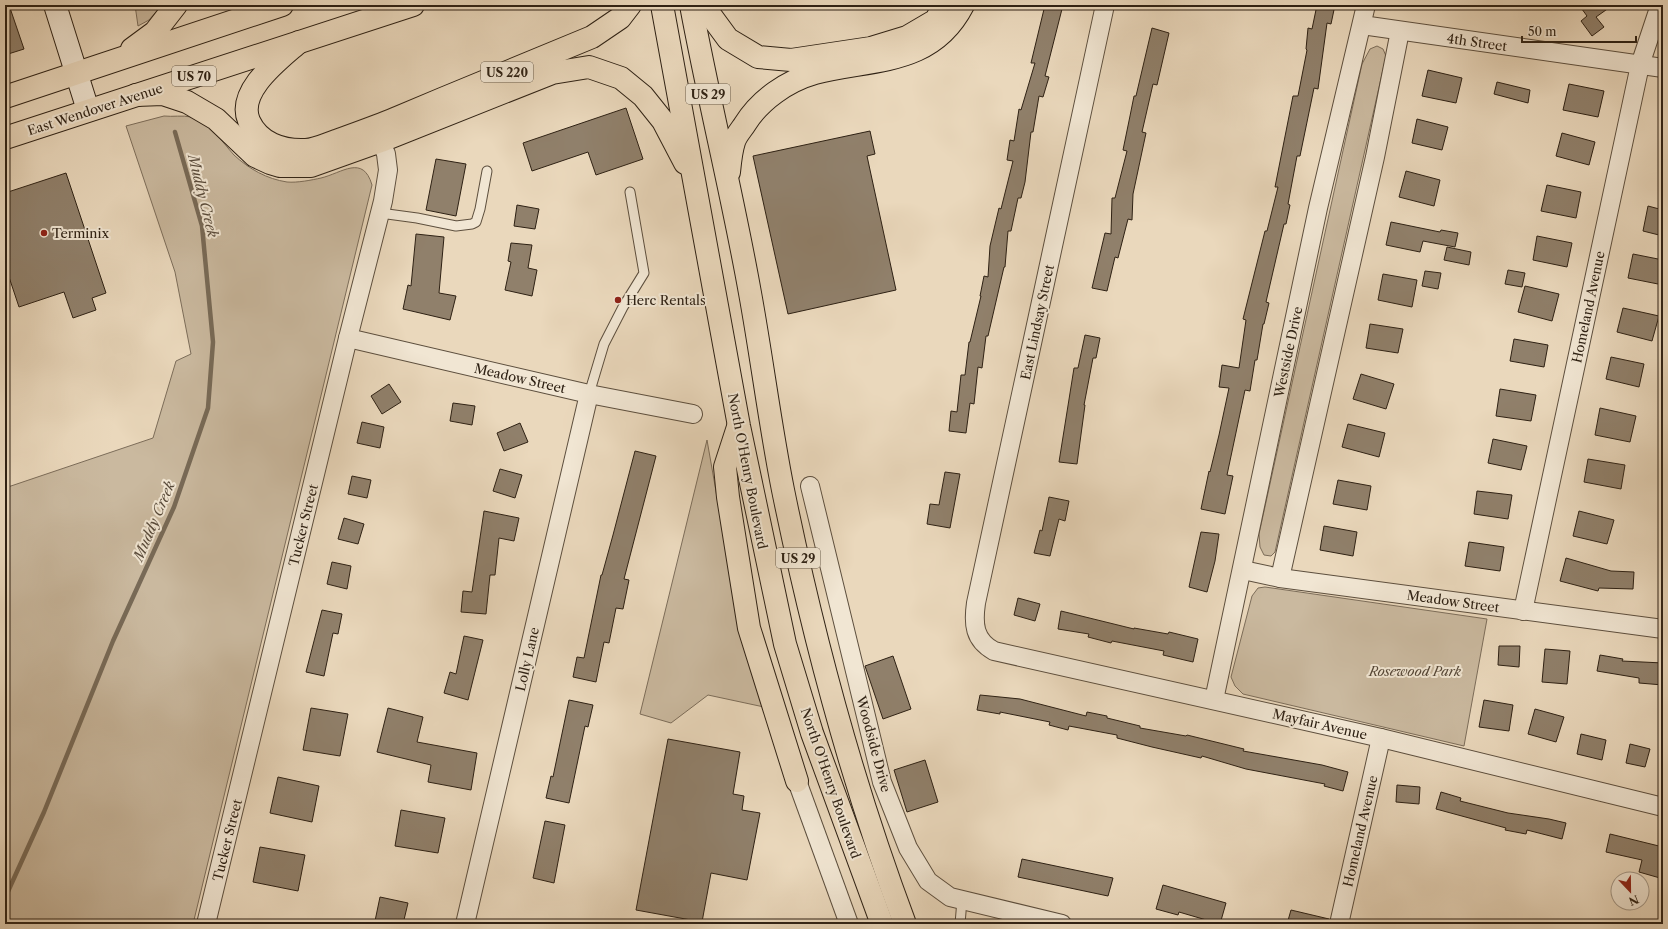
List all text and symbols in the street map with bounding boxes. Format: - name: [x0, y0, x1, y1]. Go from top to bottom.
- scale bar: [1522, 18, 1636, 44]
- text: 50 m: [1528, 24, 1557, 39]
- street label: 4th Street: [1446, 30, 1508, 54]
- road number: US 220: [481, 62, 533, 82]
- road number: US 70: [172, 66, 216, 86]
- street label: East Wendover Avenue: [25, 80, 165, 138]
- road number: US 29: [686, 84, 730, 104]
- water label: Muddy Creek: [184, 151, 222, 240]
- place label: Terminix: [52, 225, 109, 241]
- marker: Terminix: [39, 228, 49, 238]
- street label: Homeland Avenue: [1568, 250, 1608, 364]
- street label: East Lindsay Street: [1017, 263, 1057, 381]
- place label: Herc Rentals: [626, 292, 706, 308]
- marker: Herc Rentals: [613, 295, 623, 305]
- street label: Westside Drive: [1270, 305, 1305, 400]
- street label: Meadow Street: [473, 360, 568, 396]
- street label: North O'Henry Boulevard: [725, 392, 771, 550]
- water label: Muddy Creek: [128, 478, 179, 565]
- street label: Tucker Street: [285, 482, 321, 568]
- road number: US 29: [776, 548, 820, 568]
- street label: Meadow Street: [1406, 587, 1501, 615]
- street label: Lolly Lane: [512, 625, 542, 693]
- park label: Rosewood Park: [1368, 663, 1461, 679]
- street label: Woodside Drive: [853, 693, 895, 794]
- street label: Mayfair Avenue: [1271, 705, 1369, 743]
- street label: North O'Henry Boulevard: [798, 706, 864, 861]
- street label: Homeland Avenue: [1339, 774, 1381, 888]
- street label: Tucker Street: [209, 797, 245, 883]
- north arrow: [1610, 871, 1650, 911]
- text: N: [1626, 892, 1641, 909]

